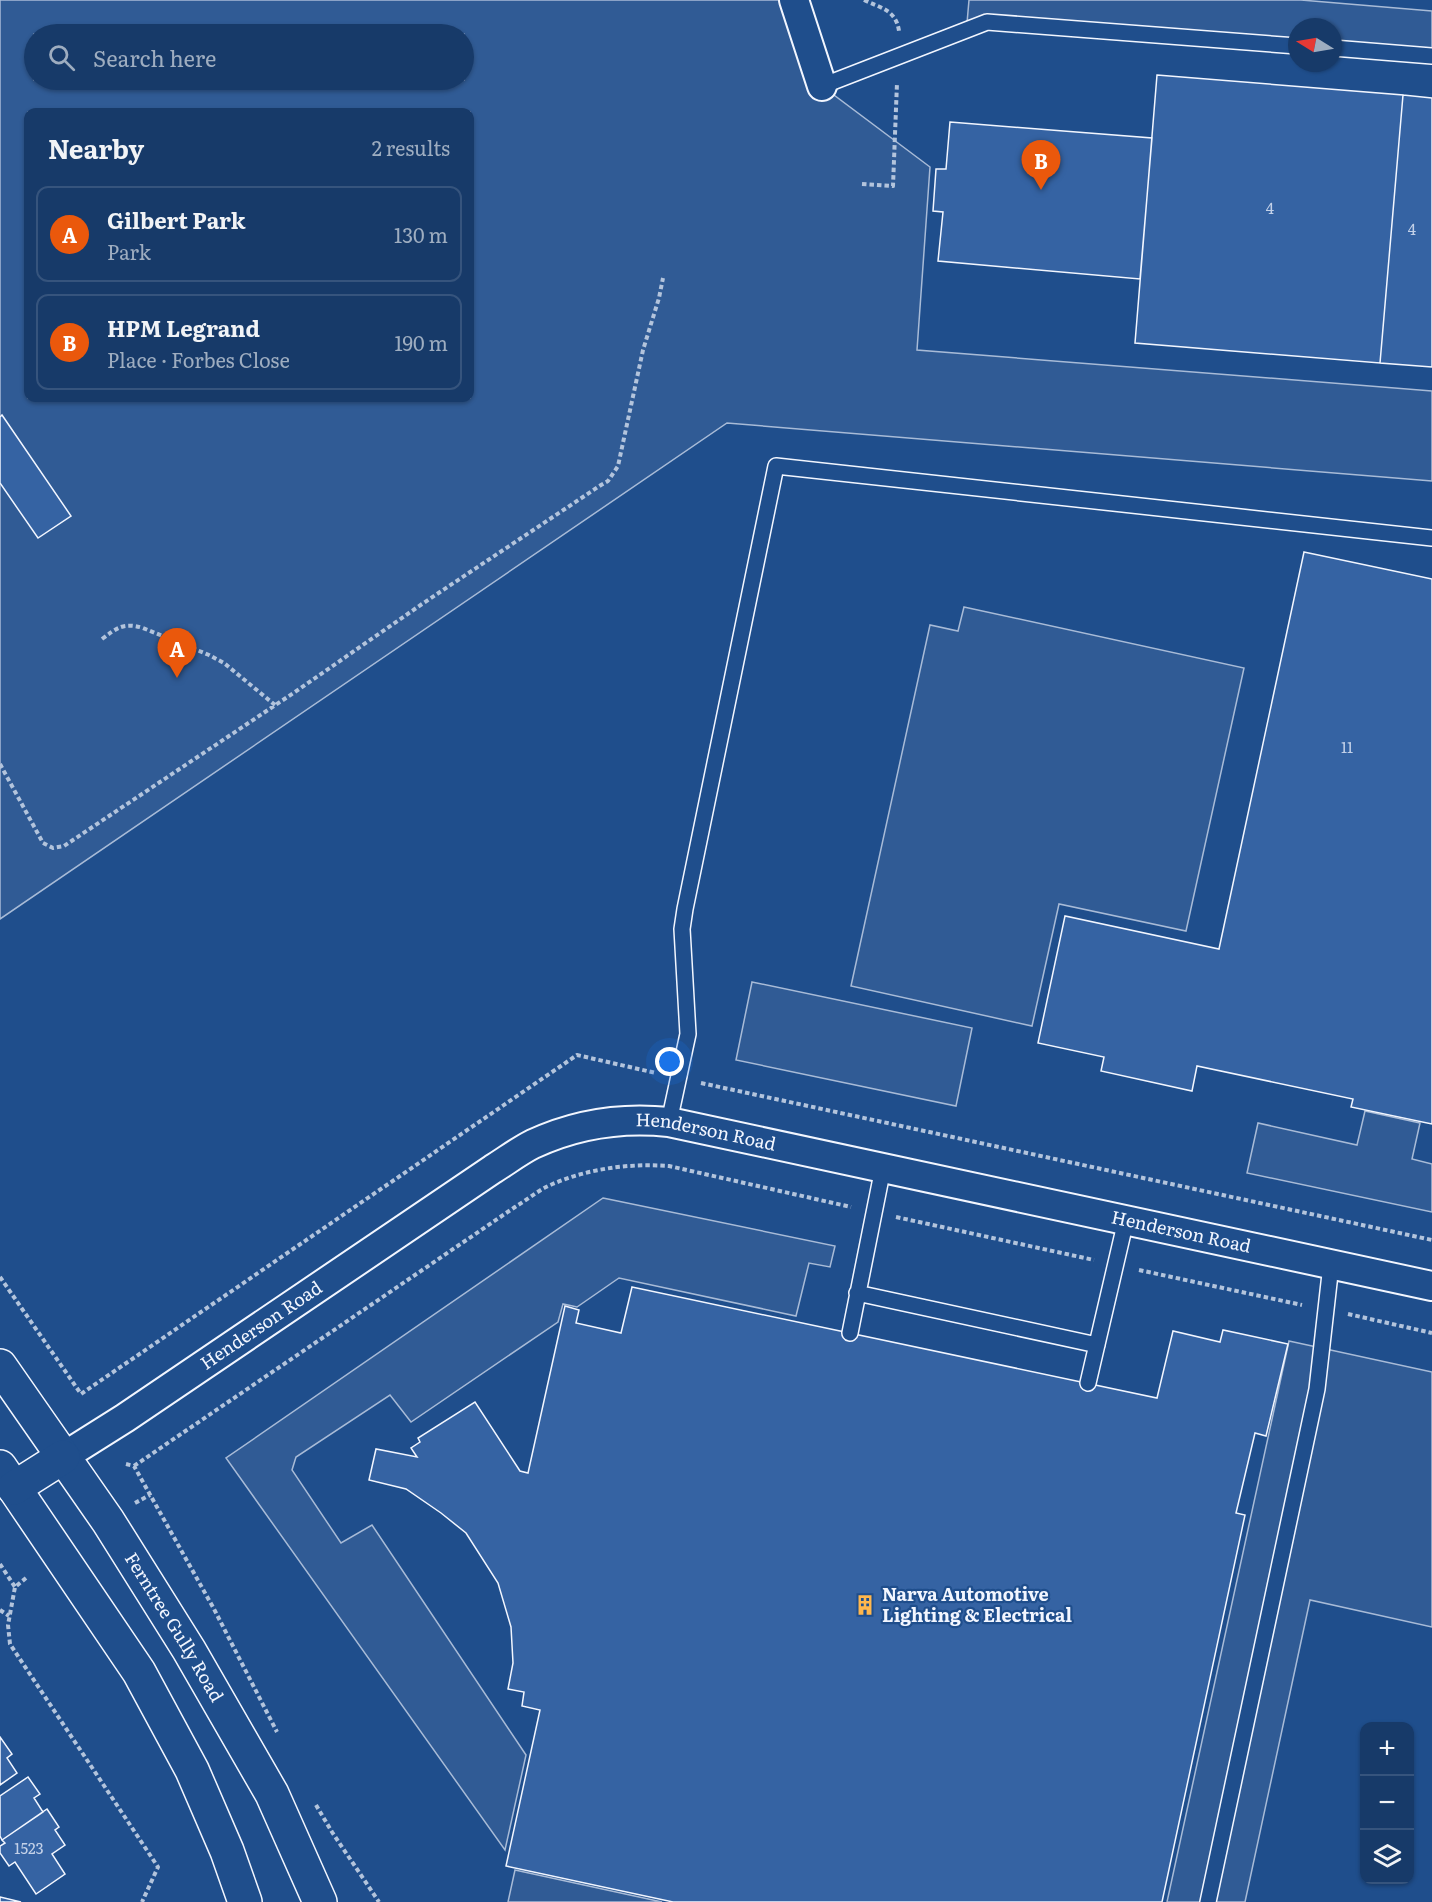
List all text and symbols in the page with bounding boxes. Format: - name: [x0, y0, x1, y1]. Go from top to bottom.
- north arrow: [1288, 18, 1342, 72]
- search box: [24, 24, 474, 90]
- icon: search: [45, 41, 78, 74]
- text: Search here: [93, 41, 216, 74]
- text: Nearby: [48, 128, 144, 167]
- text: 2 results: [372, 132, 450, 162]
- pin: B: [1022, 140, 1060, 190]
- house number: 4: [1266, 196, 1274, 219]
- text: Gilbert Park: [107, 203, 245, 236]
- house number: 4: [1408, 217, 1416, 240]
- text: A: [62, 219, 77, 249]
- text: 130 m: [394, 219, 448, 249]
- text: Park: [107, 236, 151, 266]
- text: HPM Legrand: [107, 311, 260, 344]
- text: B: [63, 327, 76, 357]
- text: 190 m: [394, 327, 448, 357]
- text: Place · Forbes Close: [107, 344, 290, 374]
- pin: A: [158, 628, 196, 678]
- house number: 11: [1341, 735, 1353, 758]
- your location: [655, 1047, 684, 1076]
- street label: Henderson Road: [636, 1105, 779, 1157]
- street label: Henderson Road: [1109, 1202, 1254, 1259]
- street label: Henderson Road: [194, 1273, 327, 1375]
- street label: Ferntree Gully Road: [119, 1547, 231, 1707]
- place label: Narva Automotive Lighting & Electrical: [882, 1580, 1072, 1628]
- building icon: Narva Automotive Lighting & Electrical: [853, 1593, 877, 1617]
- map controls: [1360, 1722, 1414, 1884]
- button: +: [1360, 1722, 1414, 1776]
- button: −: [1360, 1776, 1414, 1830]
- button: layers: [1360, 1830, 1414, 1884]
- house number: 1523: [14, 1836, 44, 1859]

